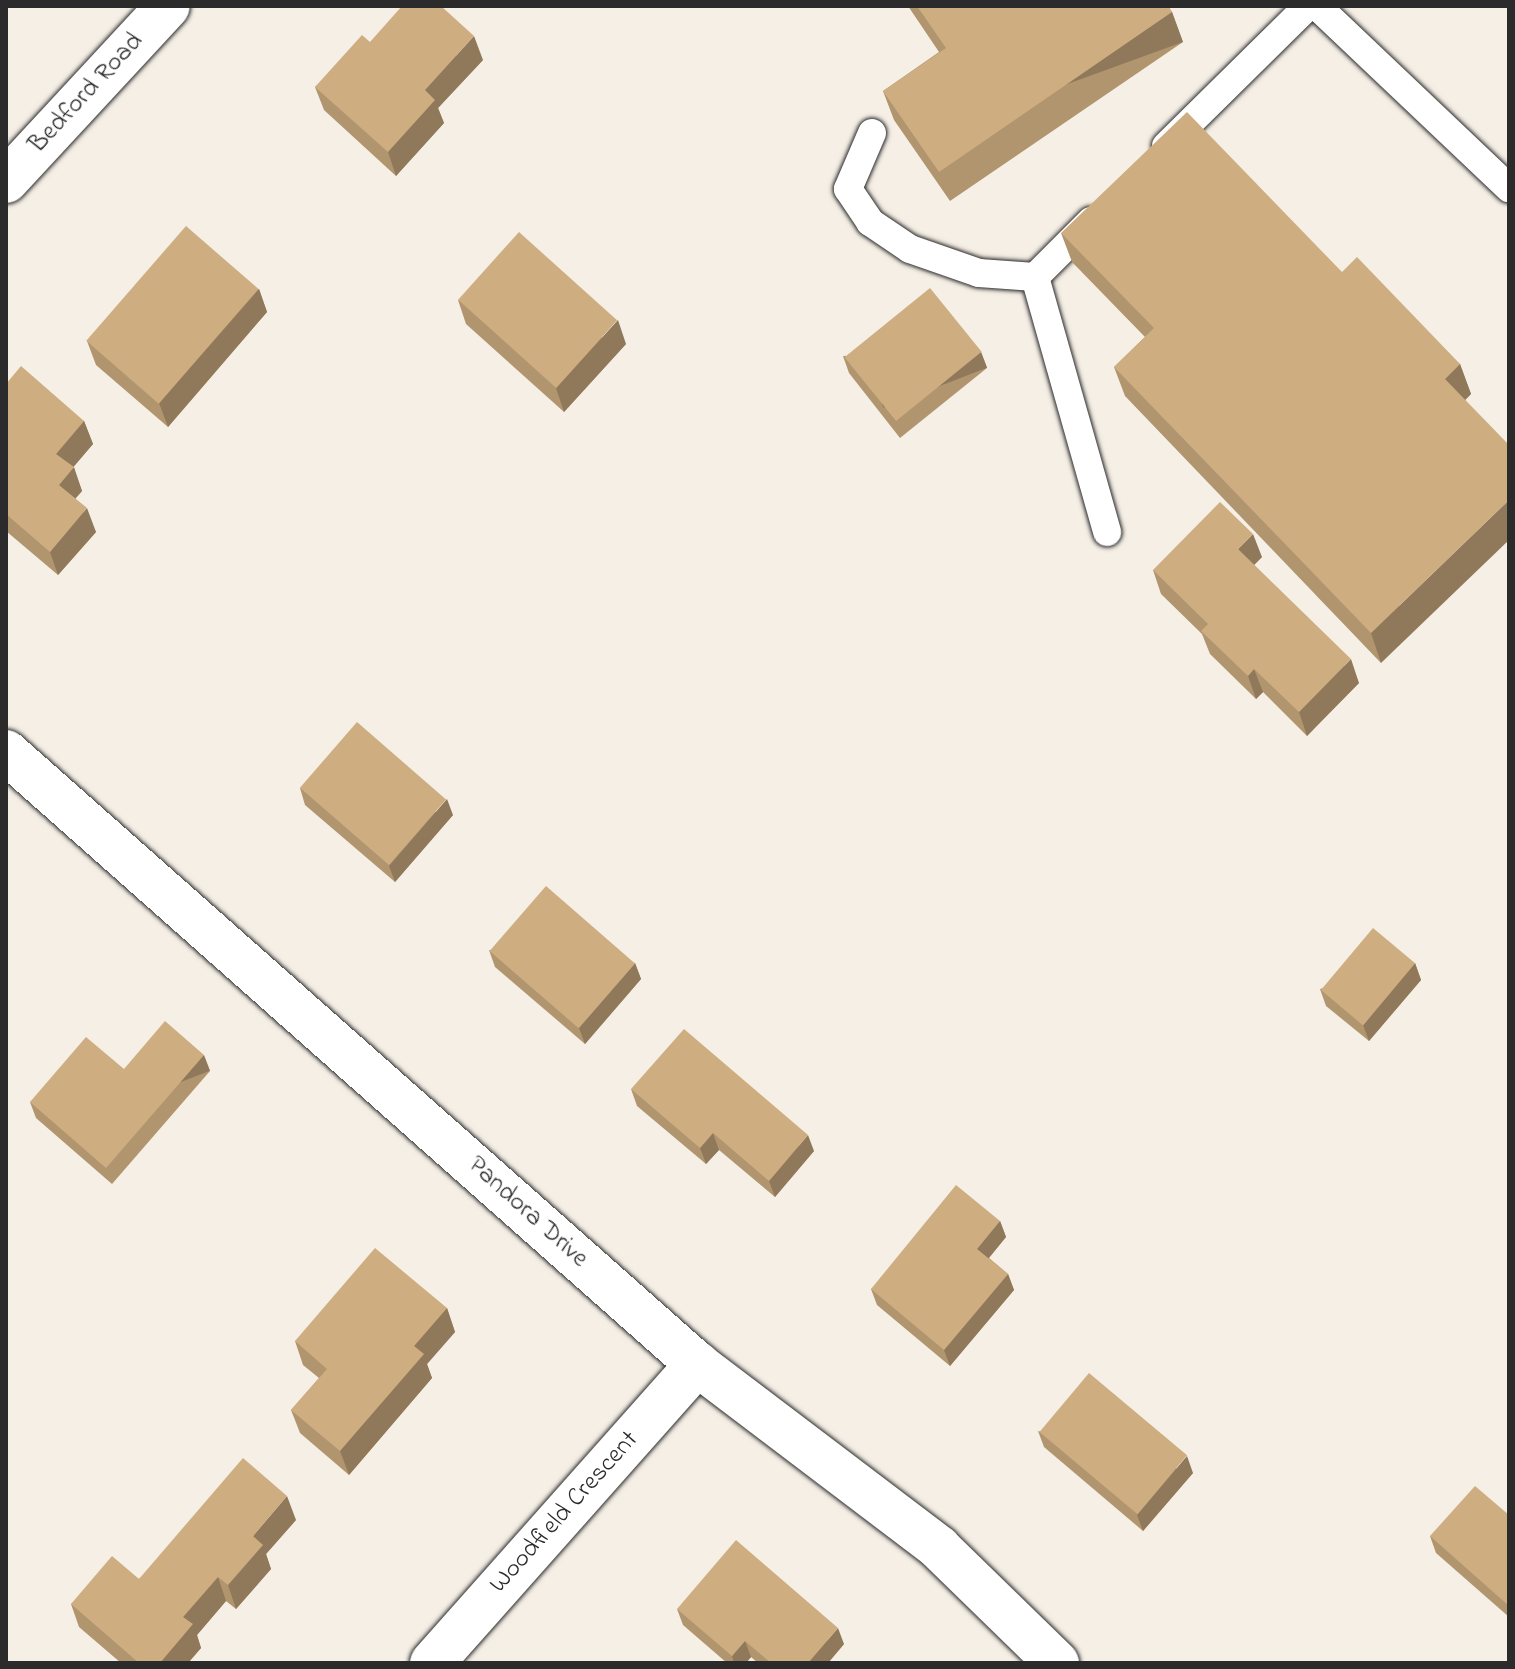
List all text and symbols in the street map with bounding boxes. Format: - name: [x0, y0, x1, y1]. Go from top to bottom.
- street label: Bedford Road: [23, 27, 151, 161]
- street label: Pandora Drive: [460, 1151, 594, 1275]
- street label: Woodfield Crescent: [484, 1425, 646, 1601]

